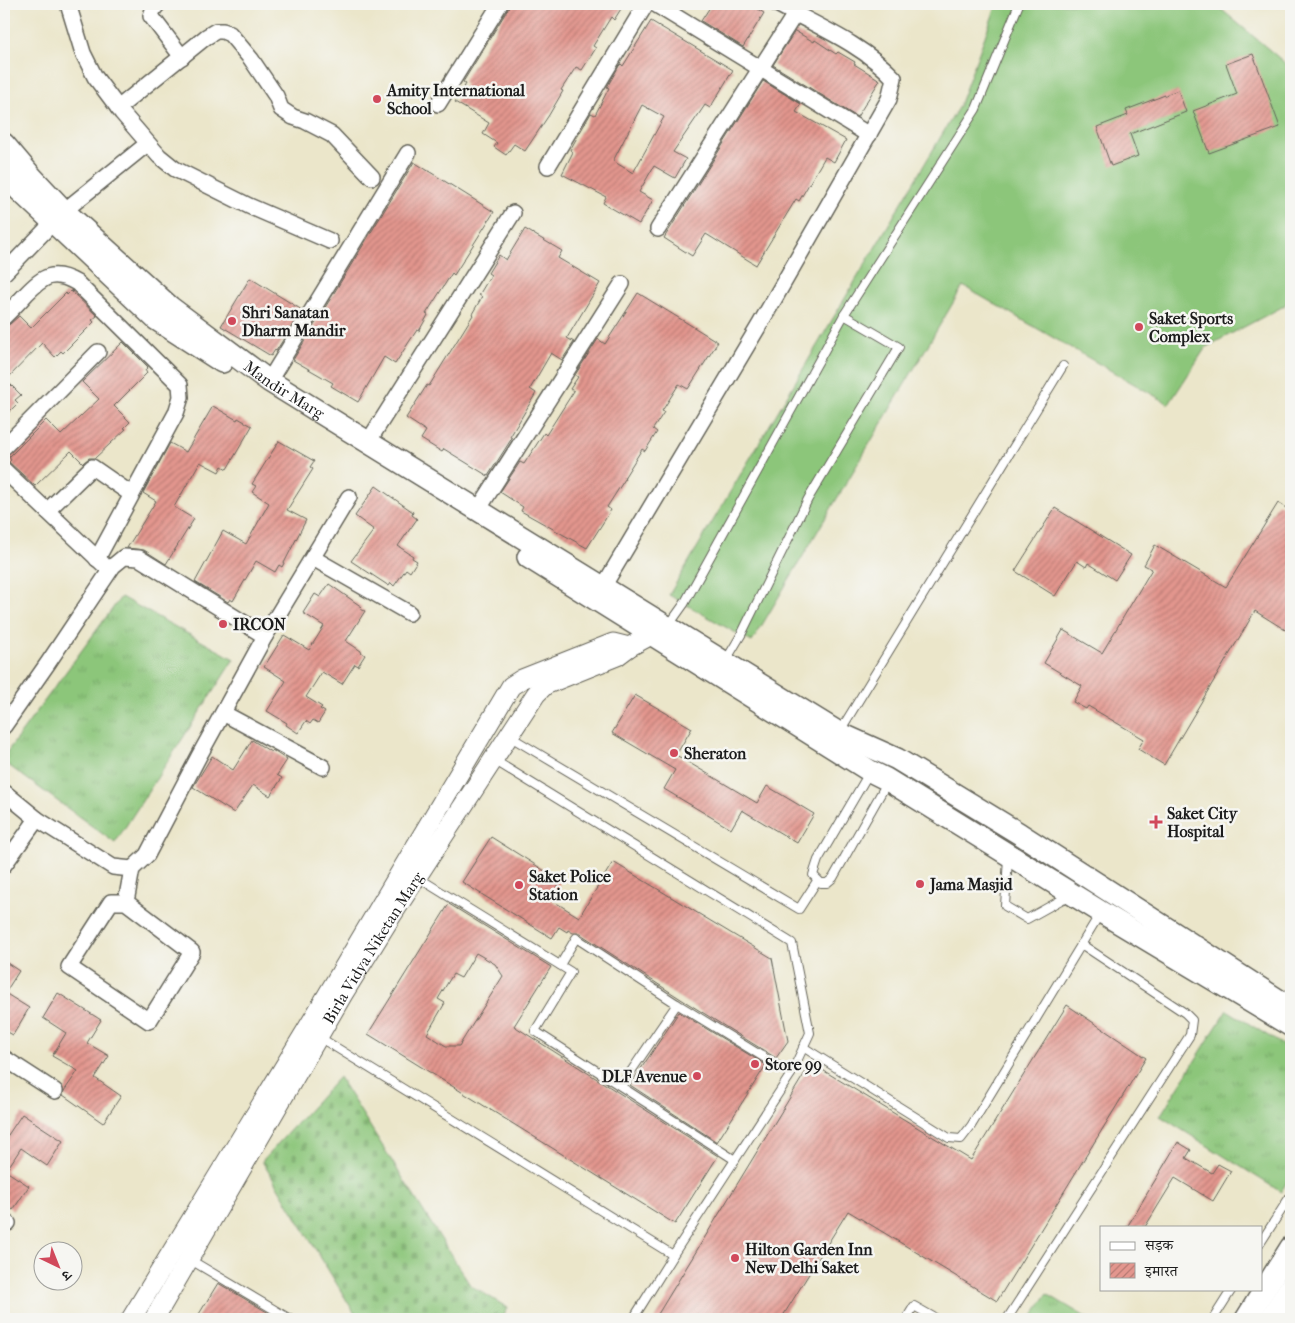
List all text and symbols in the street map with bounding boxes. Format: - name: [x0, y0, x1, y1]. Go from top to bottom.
- place label: Amity International School: [386, 81, 526, 118]
- marker: Amity International School: [371, 93, 383, 105]
- place label: Shri Sanatan Dharm Mandir: [242, 303, 347, 340]
- place label: Saket Sports Complex: [1149, 309, 1233, 347]
- marker: Shri Sanatan Dharm Mandir: [226, 315, 238, 327]
- marker: Saket Sports Complex: [1133, 321, 1145, 333]
- street label: Mandir Marg: [240, 357, 328, 423]
- place label: IRCON: [233, 615, 287, 634]
- marker: IRCON: [217, 618, 229, 630]
- place label: Sheraton: [684, 744, 747, 763]
- marker: Sheraton: [668, 747, 680, 759]
- place label: Saket City Hospital: [1167, 804, 1239, 842]
- marker: Saket City Hospital: [1149, 815, 1163, 829]
- place label: Saket Police Station: [529, 867, 611, 904]
- street label: Birla Vidya Niketan Marg: [319, 868, 428, 1027]
- place label: Jama Masjid: [928, 875, 1014, 895]
- marker: Jama Masjid: [914, 878, 926, 890]
- marker: Saket Police Station: [513, 879, 525, 891]
- place label: Store 99: [765, 1055, 822, 1075]
- marker: Store 99: [749, 1058, 761, 1070]
- place label: DLF Avenue: [602, 1067, 687, 1086]
- marker: DLF Avenue: [691, 1070, 703, 1082]
- legend: [1100, 1226, 1262, 1290]
- text: सड़क: [1144, 1236, 1174, 1254]
- north arrow: [32, 1240, 82, 1290]
- place label: Hilton Garden Inn New Delhi Saket: [745, 1240, 873, 1277]
- marker: Hilton Garden Inn New Delhi Saket: [729, 1252, 741, 1264]
- text: इमारत: [1144, 1262, 1179, 1280]
- text: उ: [57, 1266, 76, 1284]

